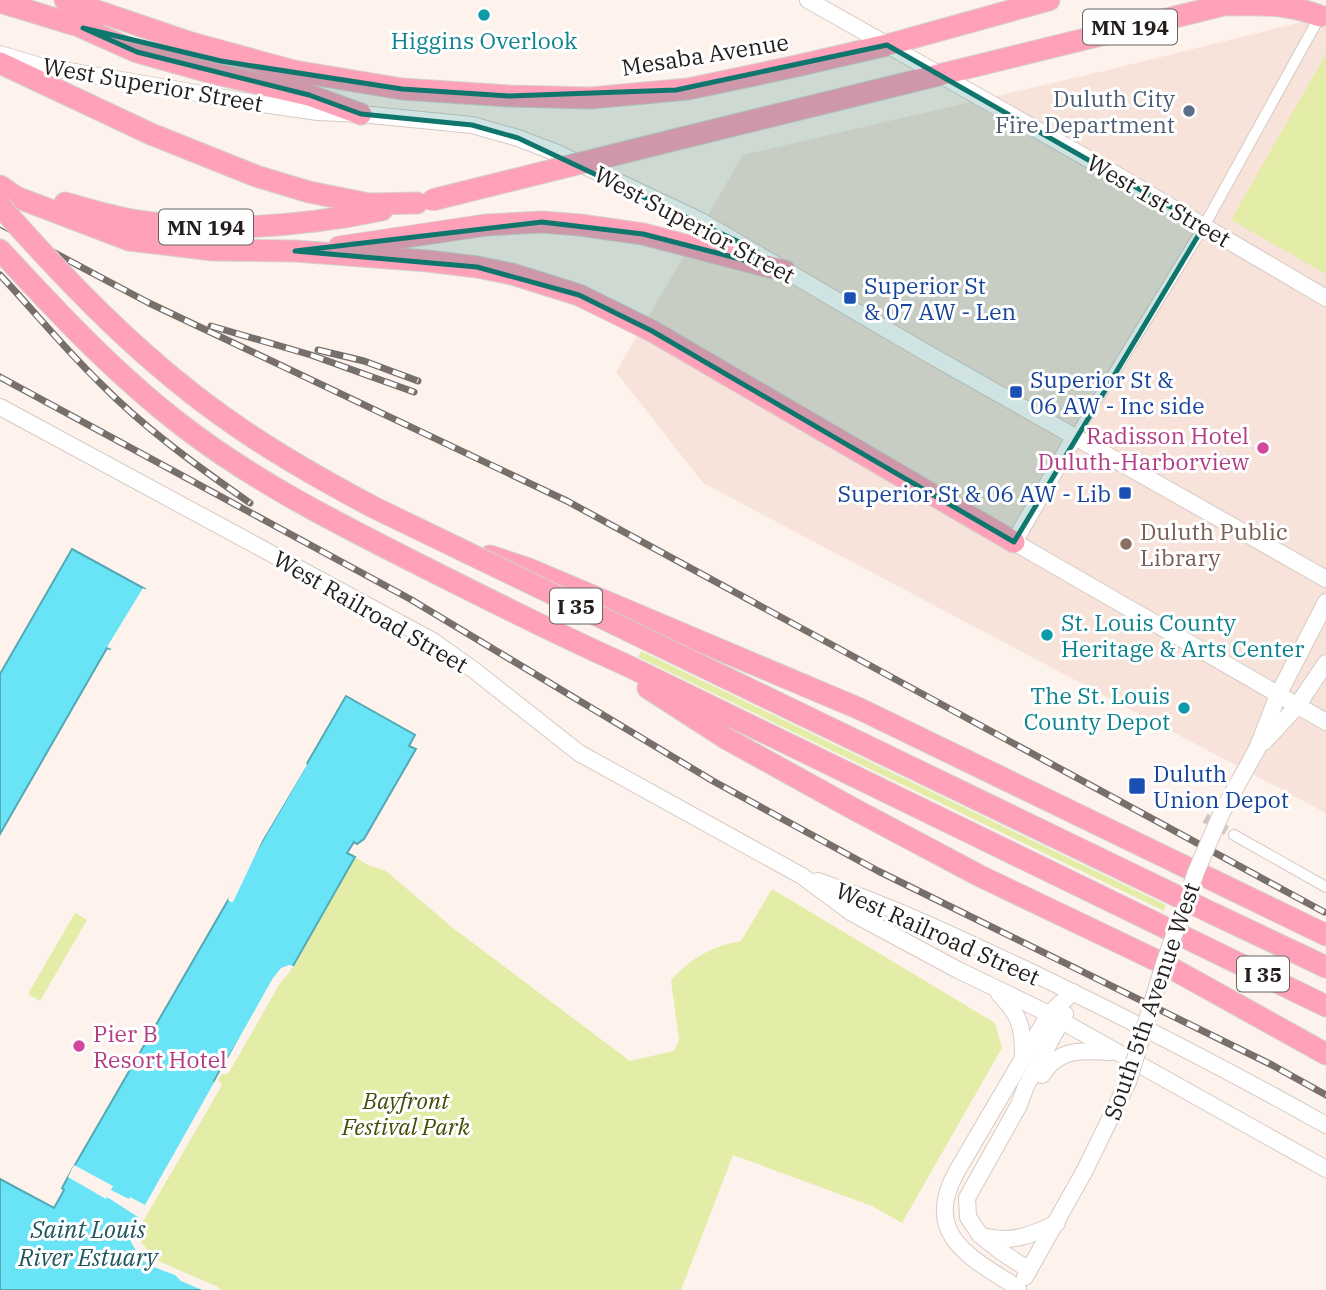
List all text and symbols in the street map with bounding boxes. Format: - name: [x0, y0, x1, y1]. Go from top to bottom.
- marker: Higgins Overlook: [476, 7, 492, 23]
- road number: MN 194: [1083, 10, 1177, 44]
- place label: Higgins Overlook: [391, 25, 578, 55]
- street label: Mesaba Avenue: [619, 26, 791, 82]
- street label: West Superior Street: [41, 50, 265, 118]
- place label: Duluth City Fire Department: [995, 83, 1176, 139]
- marker: Duluth City Fire Department: [1181, 103, 1197, 119]
- street label: West 1st Street: [1082, 147, 1236, 253]
- street label: West Superior Street: [589, 158, 801, 290]
- road number: MN 194: [159, 210, 253, 244]
- place label: Superior St & 07 AW - Len: [864, 270, 1016, 326]
- marker: Superior St & 07 AW - Len: [842, 290, 858, 306]
- place label: Superior St & 06 AW - Inc side: [1030, 364, 1205, 420]
- marker: Superior St & 06 AW - Inc side: [1008, 384, 1024, 400]
- place label: Radisson Hotel Duluth-Harborview: [1037, 420, 1249, 476]
- marker: Radisson Hotel Duluth-Harborview: [1255, 440, 1271, 456]
- place label: Superior St & 06 AW - Lib: [837, 478, 1111, 508]
- marker: Superior St & 06 AW - Lib: [1117, 485, 1133, 501]
- place label: Duluth Public Library: [1140, 516, 1288, 572]
- marker: Duluth Public Library: [1118, 536, 1134, 552]
- street label: West Railroad Street: [268, 543, 474, 679]
- road number: I 35: [550, 588, 602, 624]
- place label: St. Louis County Heritage & Arts Center: [1061, 607, 1304, 663]
- marker: St. Louis County Heritage & Arts Center: [1039, 627, 1055, 643]
- place label: The St. Louis County Depot: [1024, 680, 1170, 736]
- marker: The St. Louis County Depot: [1176, 700, 1192, 716]
- place label: Duluth Union Depot: [1153, 758, 1289, 814]
- marker: Duluth Union Depot: [1127, 776, 1147, 796]
- street label: West Railroad Street: [831, 875, 1045, 991]
- street label: South 5th Avenue West: [1096, 878, 1206, 1124]
- road number: I 35: [1237, 956, 1289, 992]
- place label: Pier B Resort Hotel: [93, 1018, 227, 1074]
- marker: Pier B Resort Hotel: [71, 1038, 87, 1054]
- park label: Bayfront Festival Park: [341, 1085, 471, 1141]
- water label: Saint Louis River Estuary: [18, 1213, 160, 1273]

